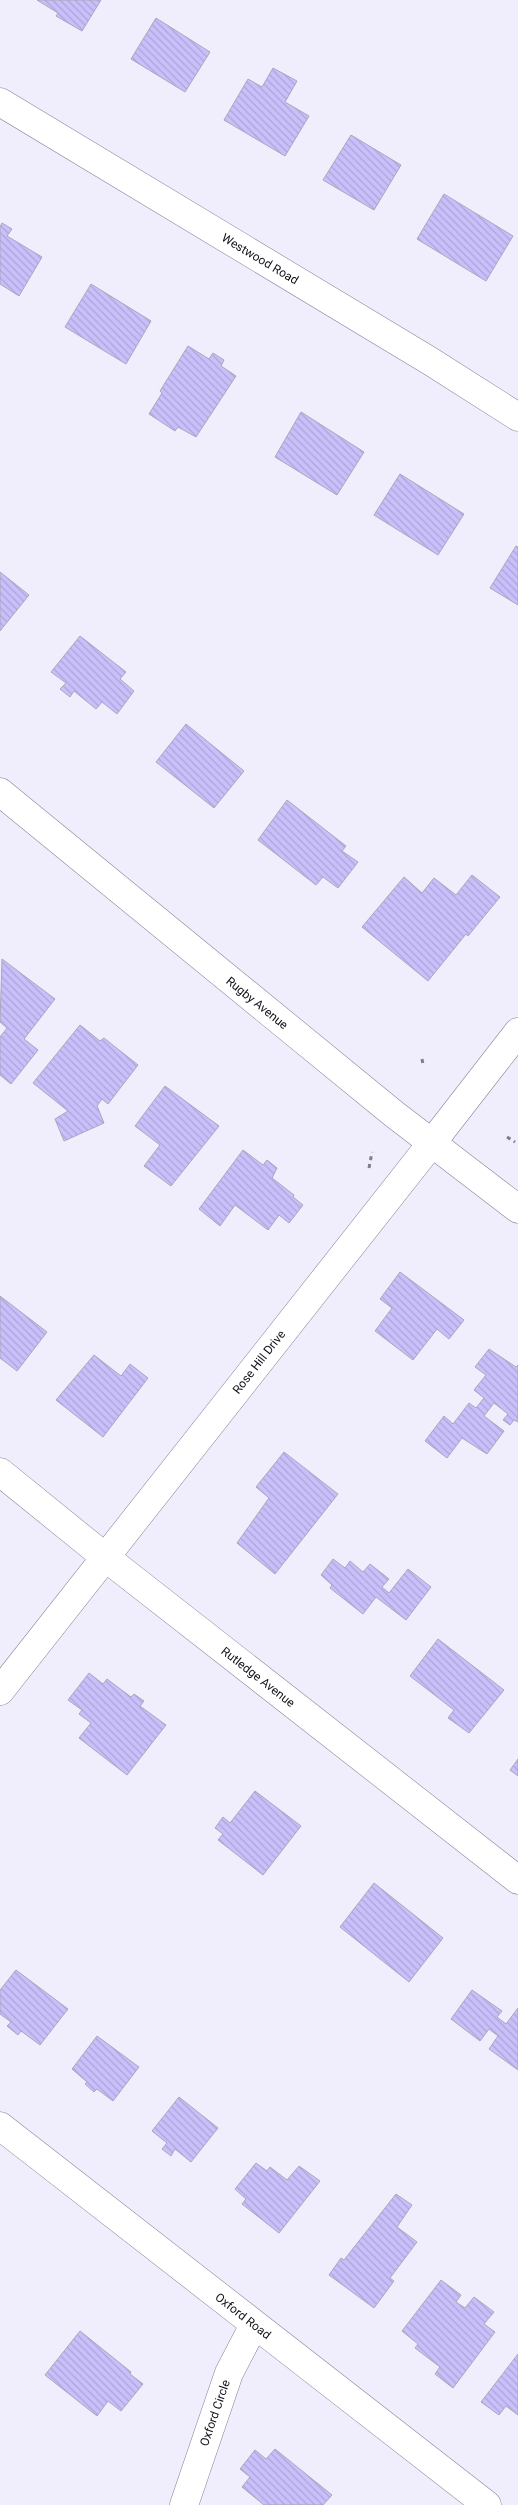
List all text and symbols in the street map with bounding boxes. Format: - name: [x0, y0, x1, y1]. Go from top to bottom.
- street label: Westwood Road: [219, 231, 301, 287]
- street label: Rugby Avenue: [223, 974, 291, 1032]
- street label: Rose Hill Drive: [230, 1327, 288, 1397]
- street label: Rutledge Avenue: [219, 1644, 297, 1710]
- street label: Oxford Road: [213, 2290, 273, 2342]
- street label: Oxford Circle: [197, 2378, 233, 2448]

